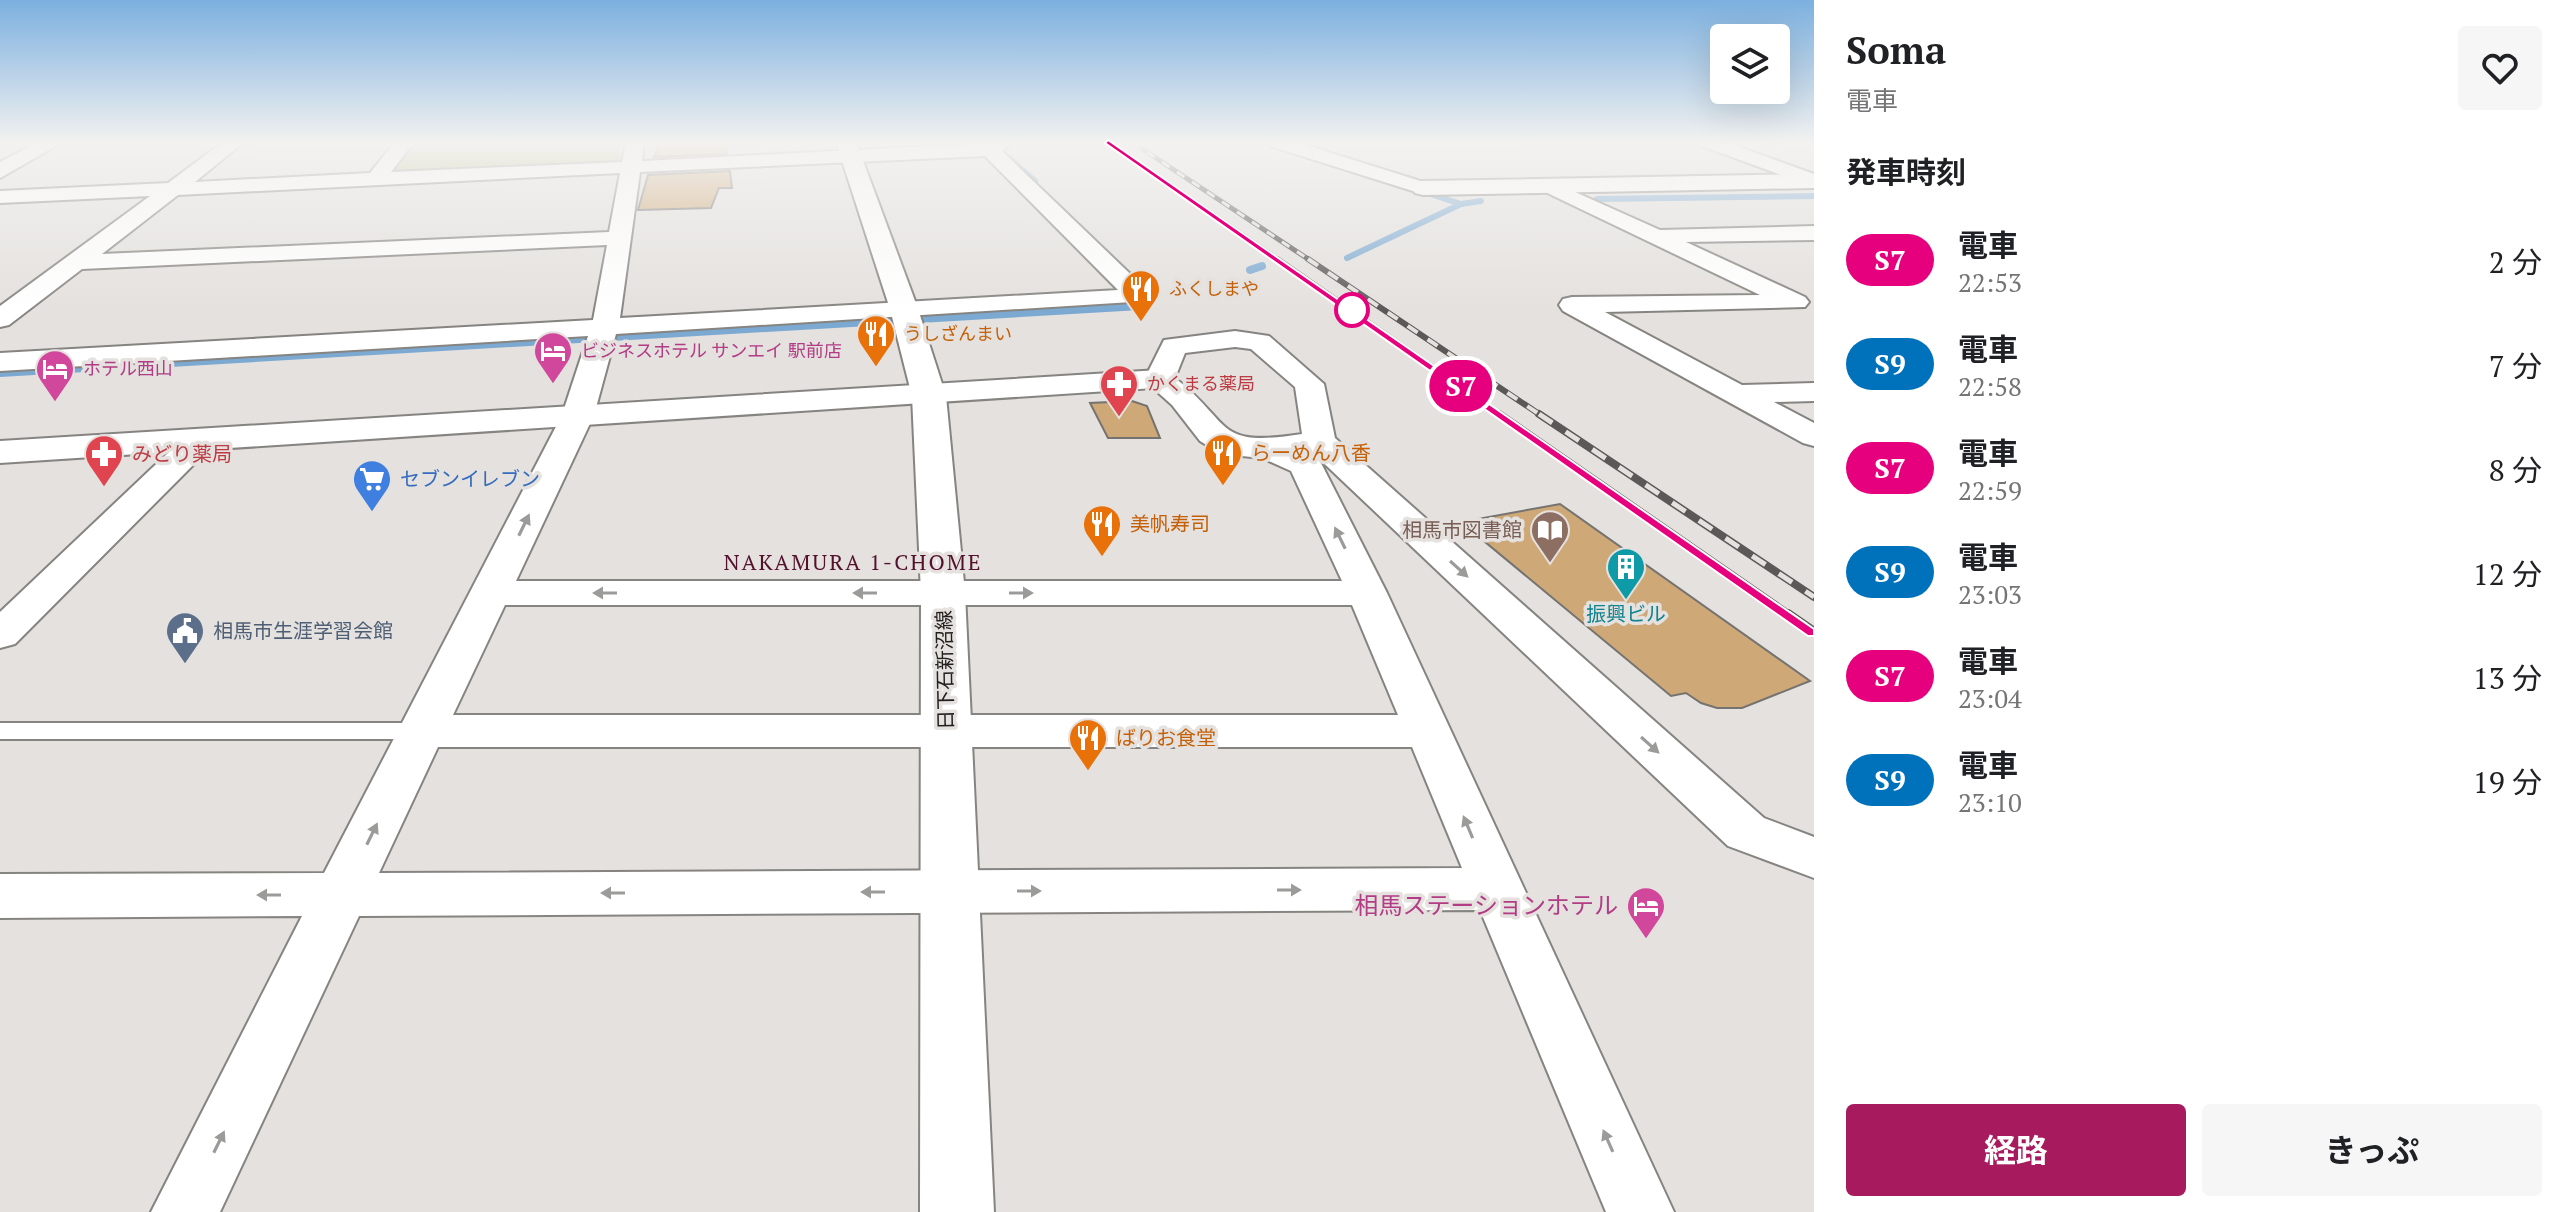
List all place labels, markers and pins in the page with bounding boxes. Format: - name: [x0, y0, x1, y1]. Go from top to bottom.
- restaurant icon: ふくしまや: [1120, 268, 1162, 323]
- place label: ふくしまや: [1169, 276, 1259, 300]
- unlabelled marker: [1335, 293, 1369, 327]
- restaurant icon: うしざんまい: [855, 313, 897, 368]
- place label: うしざんまい: [904, 321, 1012, 345]
- hotel icon: ビジネスホテル サンエイ 駅前店: [532, 330, 574, 385]
- place label: ビジネスホテル サンエイ 駅前店: [581, 338, 842, 362]
- hotel icon: ホテル西山: [34, 348, 76, 403]
- place label: ホテル西山: [83, 356, 173, 380]
- pharmacy icon: かくまる薬局: [1098, 363, 1140, 418]
- place label: かくまる薬局: [1147, 371, 1255, 395]
- restaurant icon: らーめん八香: [1202, 432, 1244, 487]
- pharmacy icon: みどり薬局: [83, 433, 125, 488]
- place label: らーめん八香: [1251, 439, 1371, 466]
- place label: みどり薬局: [132, 440, 232, 467]
- supermarket icon: セブンイレブン: [351, 458, 393, 513]
- place label: セブンイレブン: [400, 465, 540, 492]
- restaurant icon: 美帆寿司: [1081, 503, 1123, 558]
- library icon: 相馬市図書館: [1529, 509, 1571, 564]
- place label: 美帆寿司: [1130, 510, 1210, 537]
- place label: 相馬市図書館: [1402, 516, 1522, 543]
- building icon: 振興ビル: [1605, 546, 1647, 601]
- place label: 振興ビル: [1586, 600, 1666, 627]
- public building icon: 相馬市生涯学習会館: [164, 610, 206, 665]
- place label: 相馬市生涯学習会館: [213, 617, 393, 644]
- restaurant icon: ばりお食堂: [1067, 717, 1109, 772]
- place label: ばりお食堂: [1116, 724, 1216, 751]
- hotel icon: 相馬ステーションホテル: [1625, 885, 1667, 940]
- place label: 相馬ステーションホテル: [1354, 889, 1618, 921]

